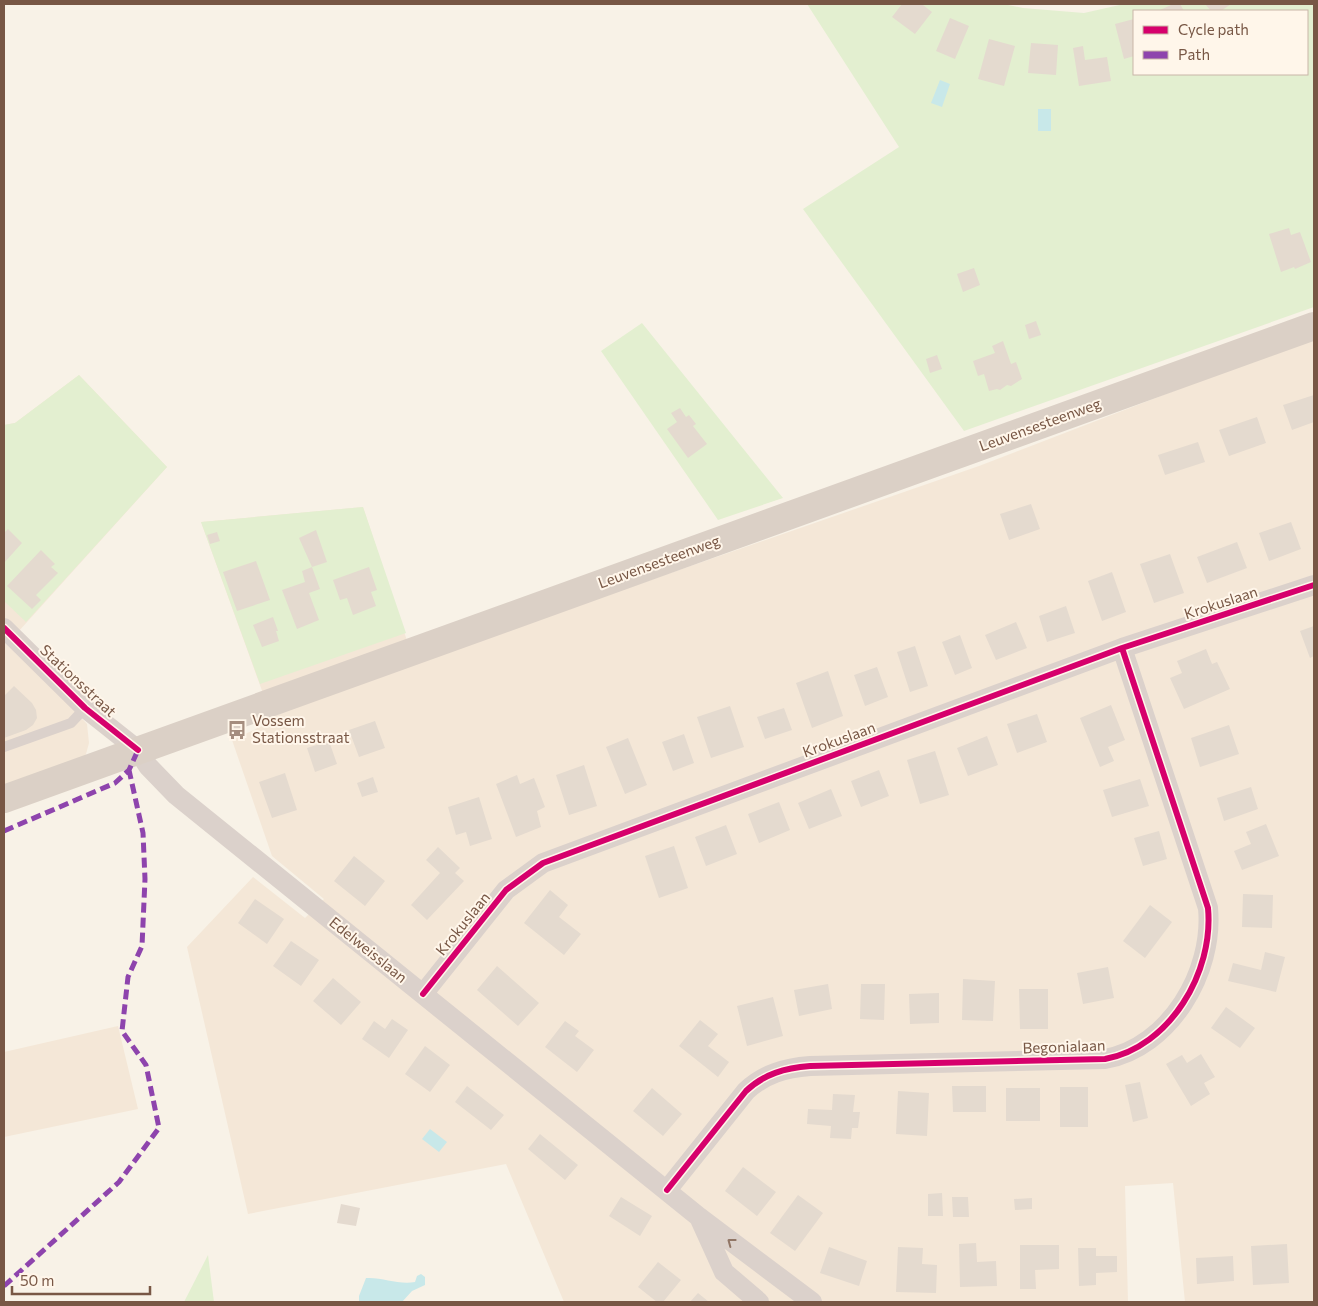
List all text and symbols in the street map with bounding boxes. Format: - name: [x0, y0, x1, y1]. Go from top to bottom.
- legend: [1133, 10, 1308, 75]
- text: Cycle path: [1178, 20, 1249, 38]
- text: Path: [1178, 45, 1210, 63]
- street label: Leuvensesteenweg: [976, 394, 1103, 454]
- street label: Leuvensesteenweg: [595, 531, 722, 591]
- street label: Krokuslaan: [1182, 582, 1260, 622]
- street label: Stationsstraat: [37, 640, 121, 720]
- place label: Vossem Stationsstraat: [252, 711, 350, 746]
- street label: Krokuslaan: [800, 718, 878, 761]
- bus stop icon: Vossem Stationsstraat: [226, 719, 248, 741]
- street label: Krokuslaan: [431, 888, 493, 959]
- street label: Edelweisslaan: [326, 912, 411, 986]
- street label: Begonialaan: [1022, 1036, 1106, 1056]
- one-way arrow: [728, 1239, 737, 1247]
- scale bar: [12, 1264, 150, 1296]
- text: 50 m: [20, 1271, 54, 1289]

